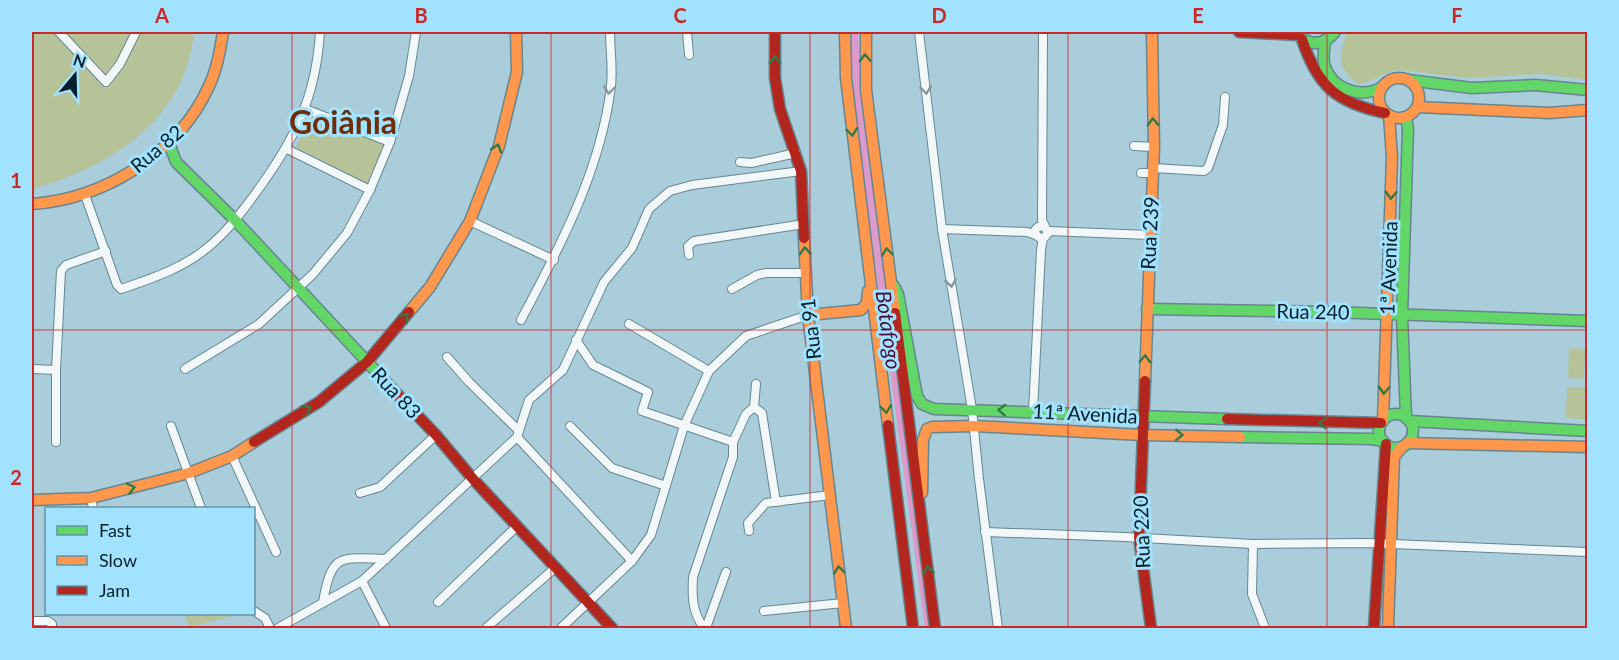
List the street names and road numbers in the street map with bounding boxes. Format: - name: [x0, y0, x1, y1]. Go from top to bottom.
- street label: Rua 82: [125, 119, 188, 177]
- street label: Rua 239: [1135, 196, 1163, 270]
- street label: 1ª Avenida: [1374, 221, 1402, 315]
- street label: Rua 91: [795, 297, 825, 361]
- street label: Rua 240: [1276, 298, 1350, 324]
- street label: Rua 83: [367, 362, 426, 423]
- street label: 11ª Avenida: [1032, 398, 1138, 428]
- street label: Rua 220: [1128, 495, 1154, 569]

